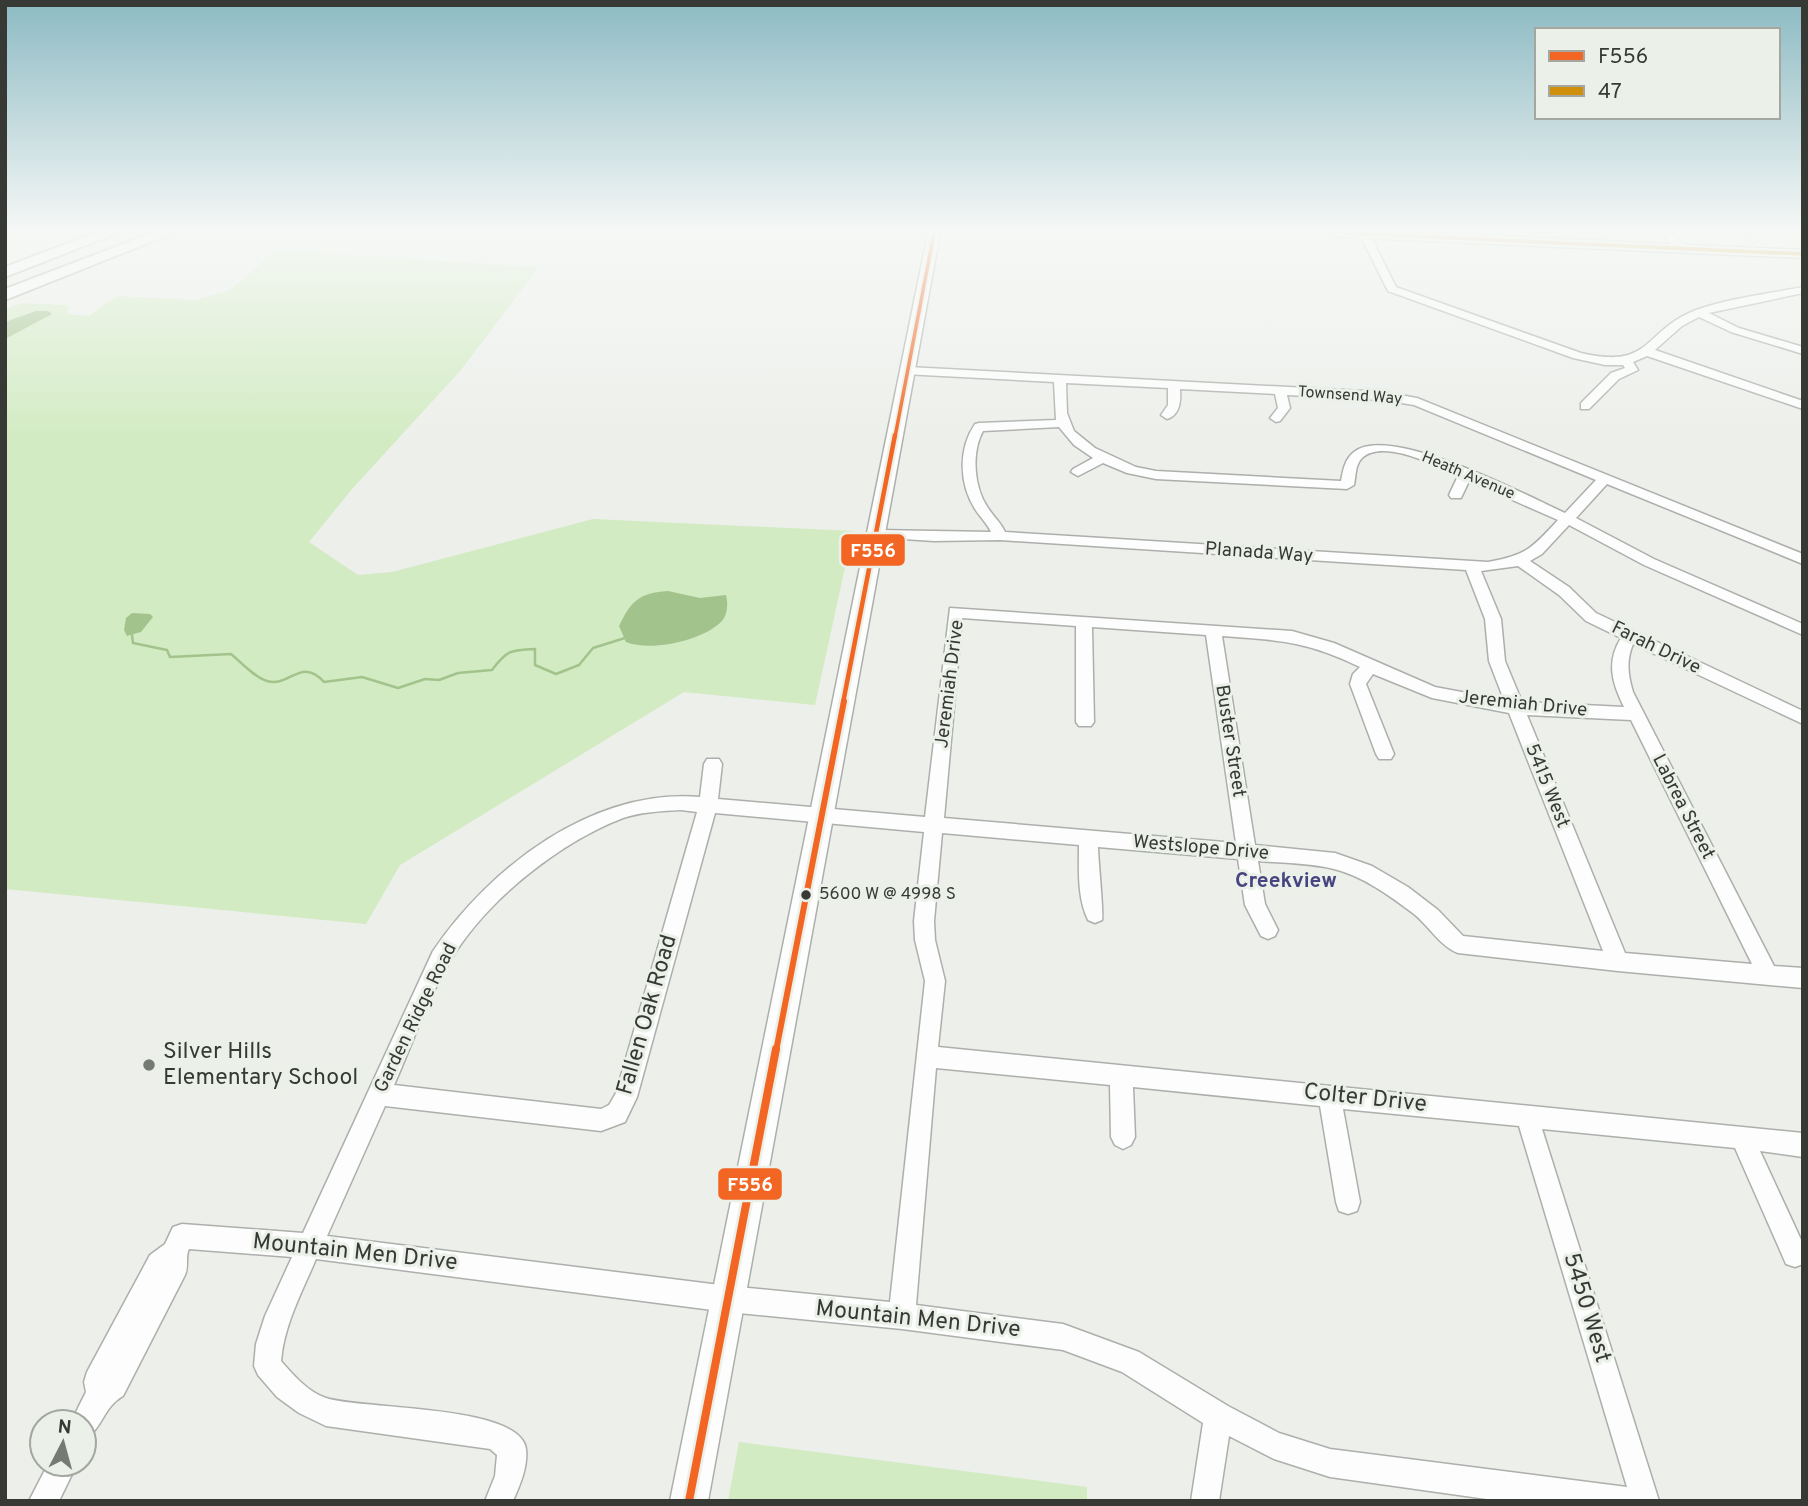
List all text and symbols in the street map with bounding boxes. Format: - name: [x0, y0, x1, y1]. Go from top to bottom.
- legend: [1535, 28, 1780, 119]
- text: F556: [1598, 44, 1648, 71]
- text: 47: [1598, 79, 1622, 106]
- street label: Townsend Way: [1297, 382, 1403, 410]
- street label: Heath Avenue: [1418, 447, 1518, 505]
- line badge: F556: [840, 533, 906, 567]
- street label: Planada Way: [1204, 537, 1314, 569]
- text: F556: [850, 540, 896, 564]
- street label: Farah Drive: [1607, 616, 1705, 680]
- street label: Jeremiah Drive: [930, 618, 970, 750]
- street label: Buster Street: [1209, 683, 1251, 799]
- street label: Jeremiah Drive: [1457, 685, 1589, 723]
- street label: 5415 West: [1519, 740, 1575, 832]
- street label: Labrea Street: [1646, 750, 1720, 864]
- street label: Westslope Drive: [1132, 830, 1270, 866]
- district label: Creekview: [1235, 868, 1337, 895]
- place label: 5600 W @ 4998 S: [819, 884, 956, 906]
- marker: 5600 W @ 4998 S: [799, 888, 813, 902]
- street label: Fallen Oak Road: [611, 931, 685, 1099]
- street label: Garden Ridge Road: [369, 939, 463, 1097]
- place label: Silver Hills Elementary School: [163, 1038, 358, 1093]
- marker: Silver Hills Elementary School: [141, 1057, 157, 1073]
- street label: Colter Drive: [1302, 1078, 1428, 1120]
- line badge: F556: [717, 1167, 783, 1201]
- text: F556: [727, 1174, 773, 1198]
- street label: Mountain Men Drive: [251, 1228, 459, 1278]
- street label: 5450 West: [1556, 1250, 1616, 1366]
- street label: Mountain Men Drive: [814, 1295, 1022, 1345]
- north arrow: [28, 1408, 98, 1478]
- text: N: [57, 1415, 73, 1441]

